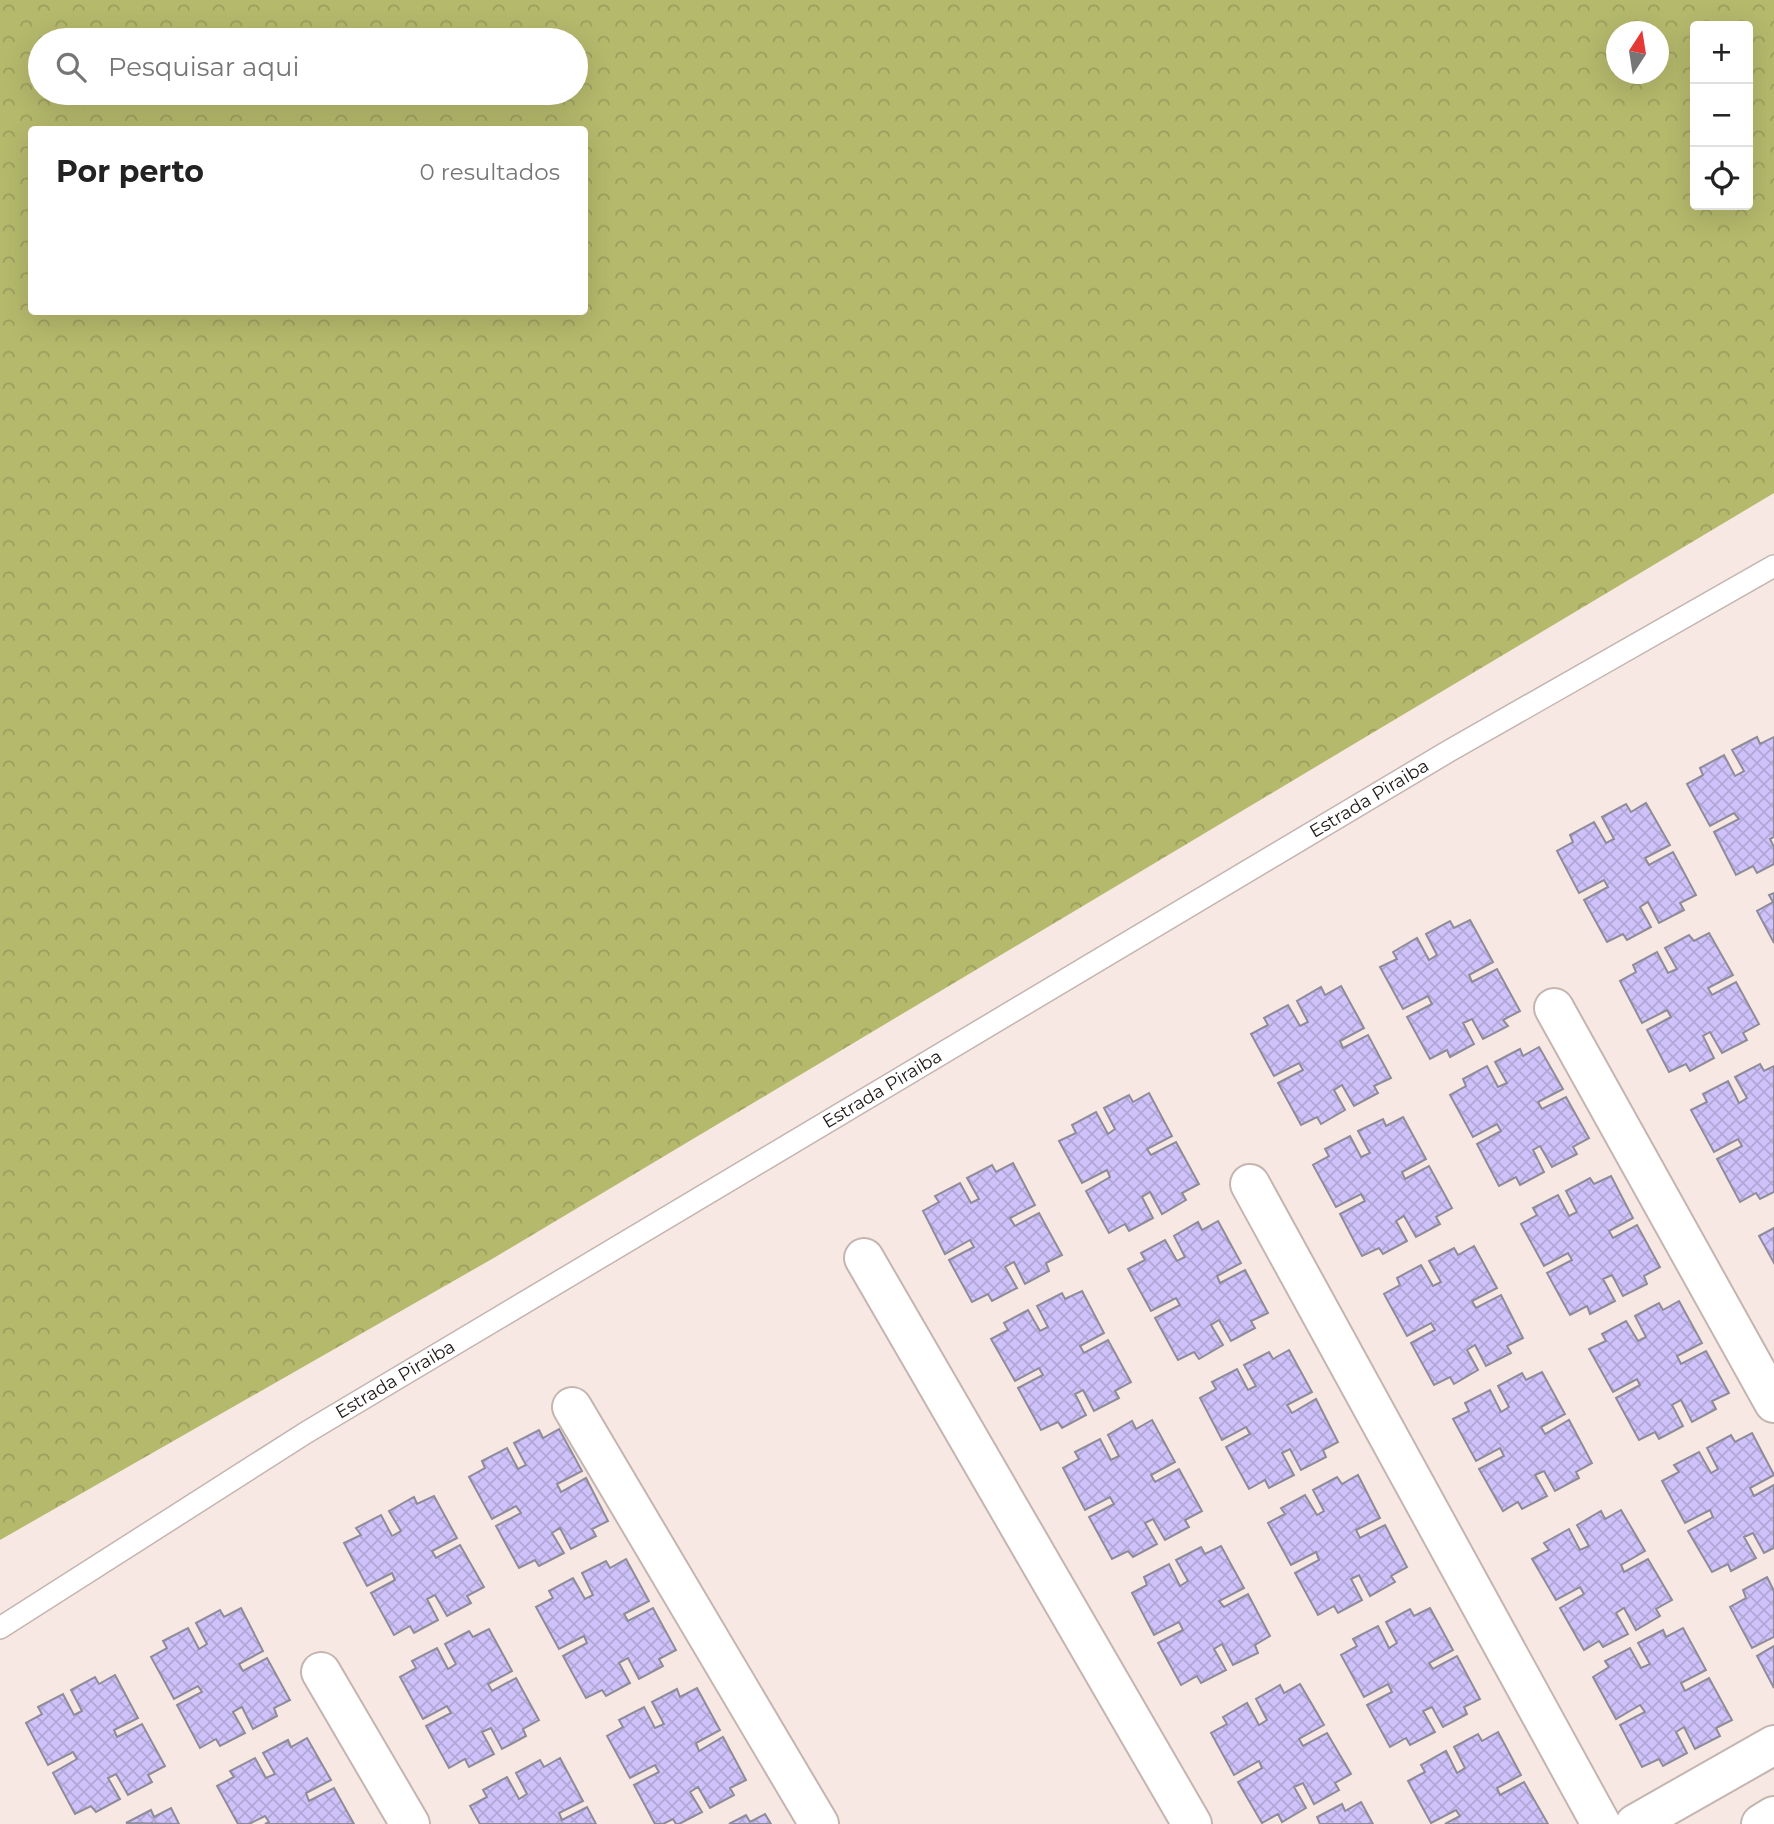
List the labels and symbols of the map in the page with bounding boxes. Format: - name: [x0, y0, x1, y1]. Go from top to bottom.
- north arrow: [1606, 21, 1669, 84]
- street label: Estrada Piraiba: [1306, 754, 1433, 843]
- street label: Estrada Piraiba: [819, 1045, 946, 1133]
- street label: Estrada Piraiba: [332, 1335, 459, 1423]

